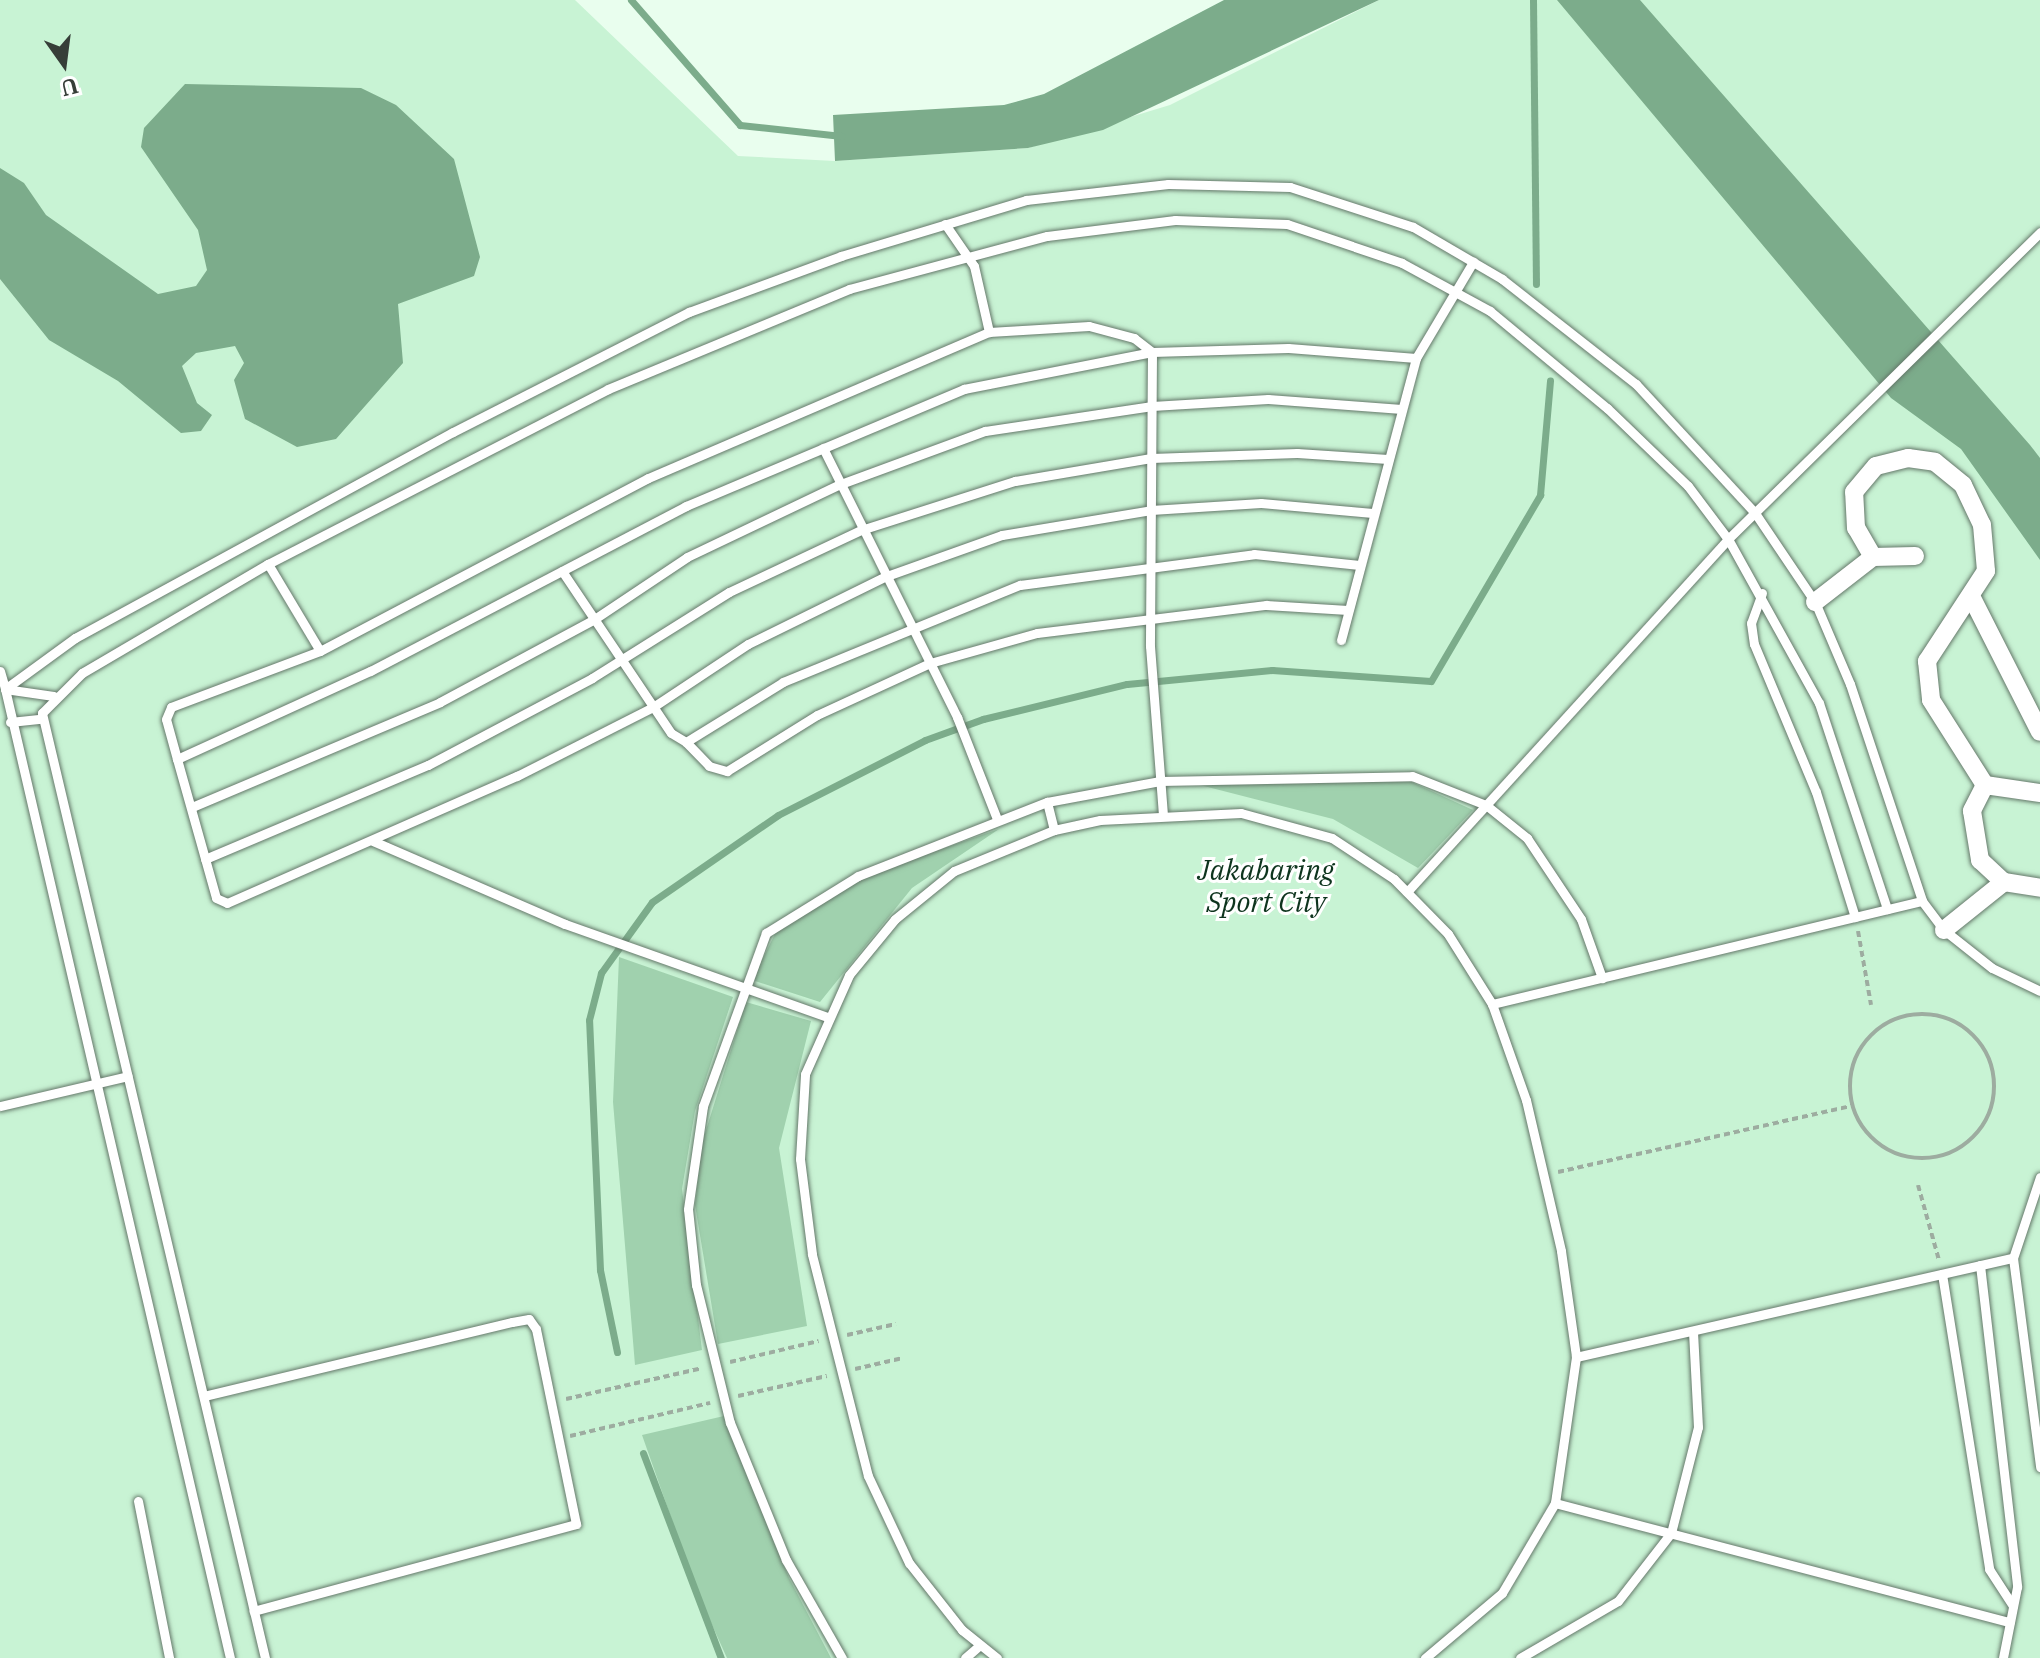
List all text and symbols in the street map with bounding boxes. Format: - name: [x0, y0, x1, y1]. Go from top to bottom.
- north arrow: [24, 24, 104, 104]
- text: U: [58, 72, 82, 104]
- park label: Jakabaring Sport City: [1198, 853, 1334, 919]

